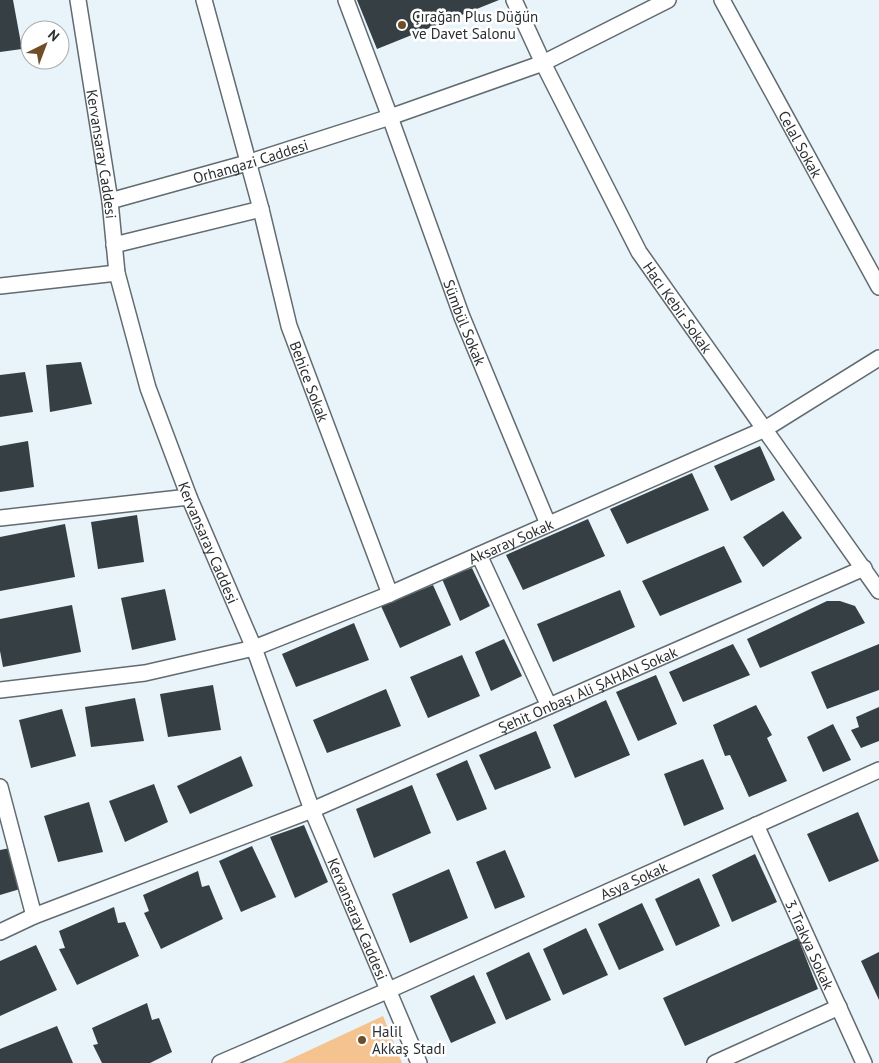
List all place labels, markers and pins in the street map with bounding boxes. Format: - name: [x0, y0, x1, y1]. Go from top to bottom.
- place label: Çırağan Plus Düğün ve Davet Salonu: [412, 7, 538, 43]
- marker: Çırağan Plus Düğün ve Davet Salonu: [396, 19, 408, 31]
- place label: Halil Akkaş Stadı: [372, 1022, 446, 1058]
- marker: Halil Akkaş Stadı: [356, 1034, 368, 1046]

